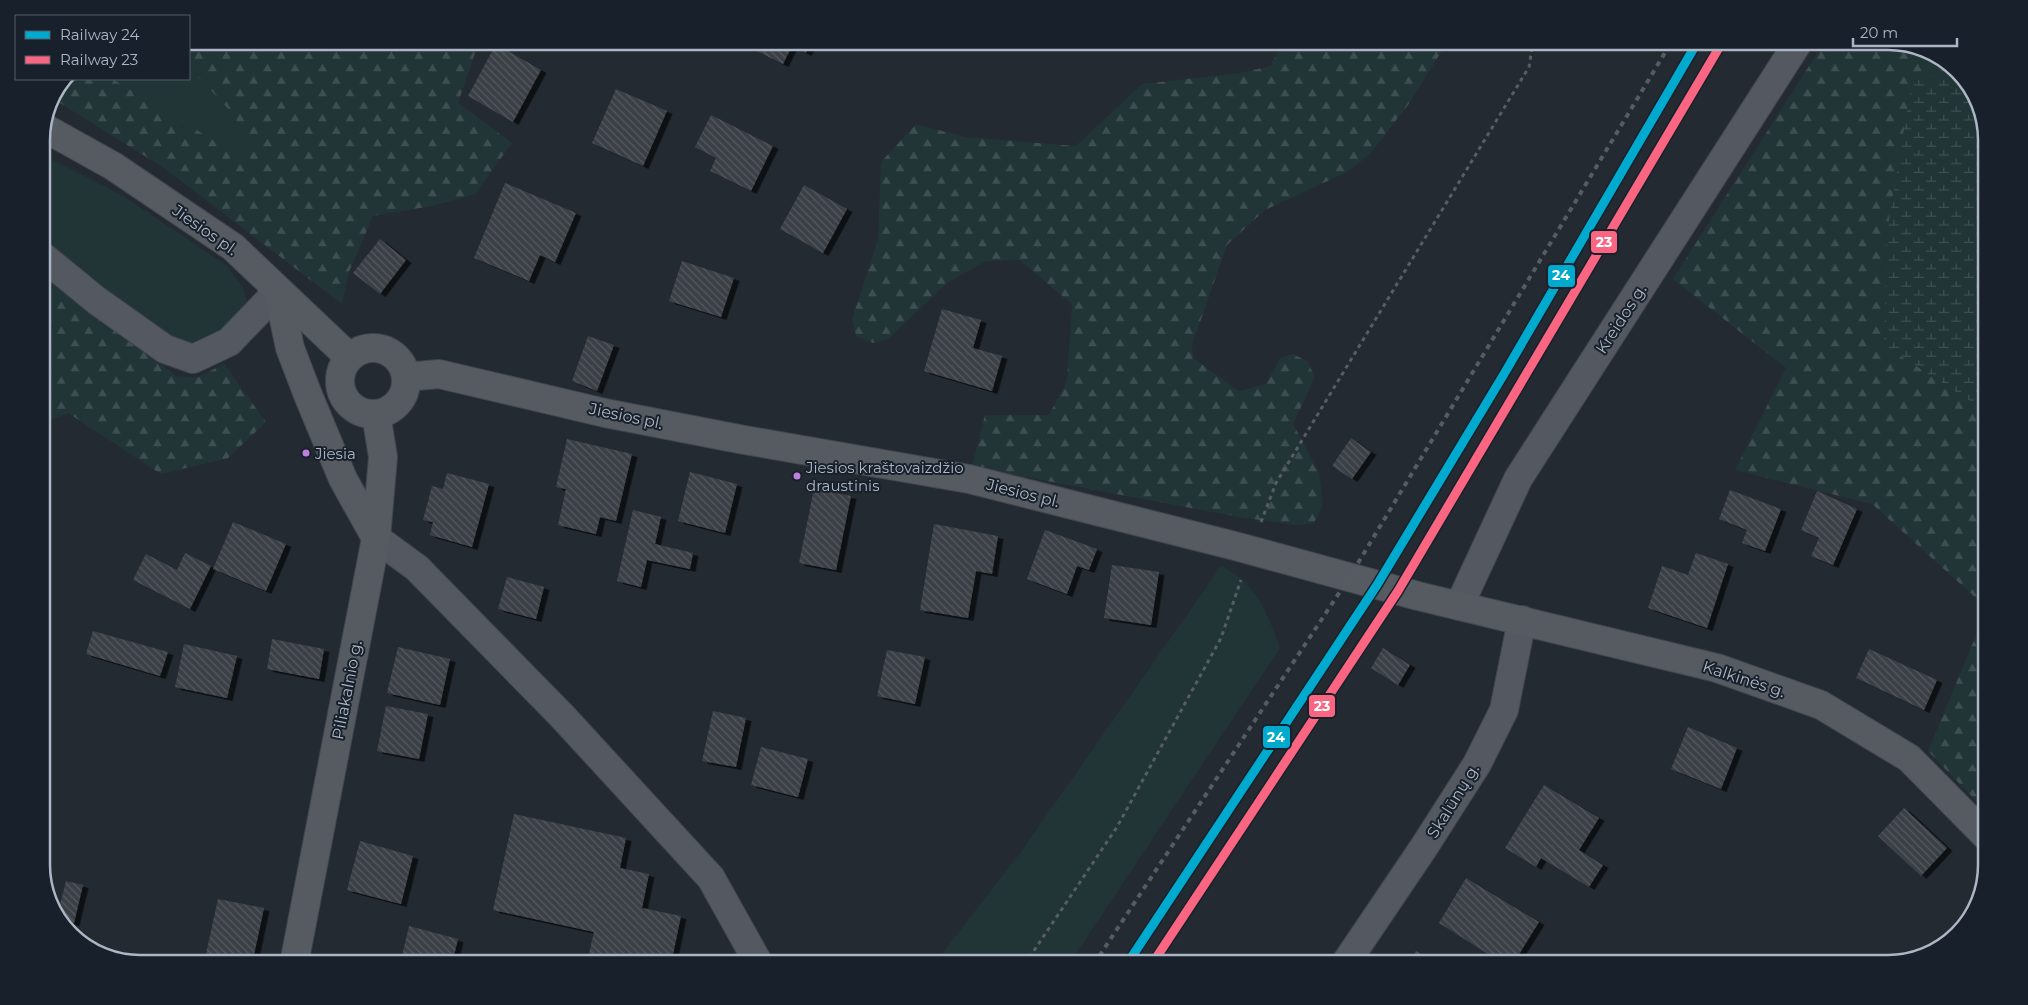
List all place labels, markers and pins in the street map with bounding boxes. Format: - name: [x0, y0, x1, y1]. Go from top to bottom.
- place label: Jiesia: [314, 444, 356, 463]
- marker: Jiesia: [301, 448, 311, 458]
- place label: Jiesios kraštovaizdžio draustinis: [805, 458, 964, 495]
- marker: Jiesios kraštovaizdžio draustinis: [792, 471, 802, 481]

